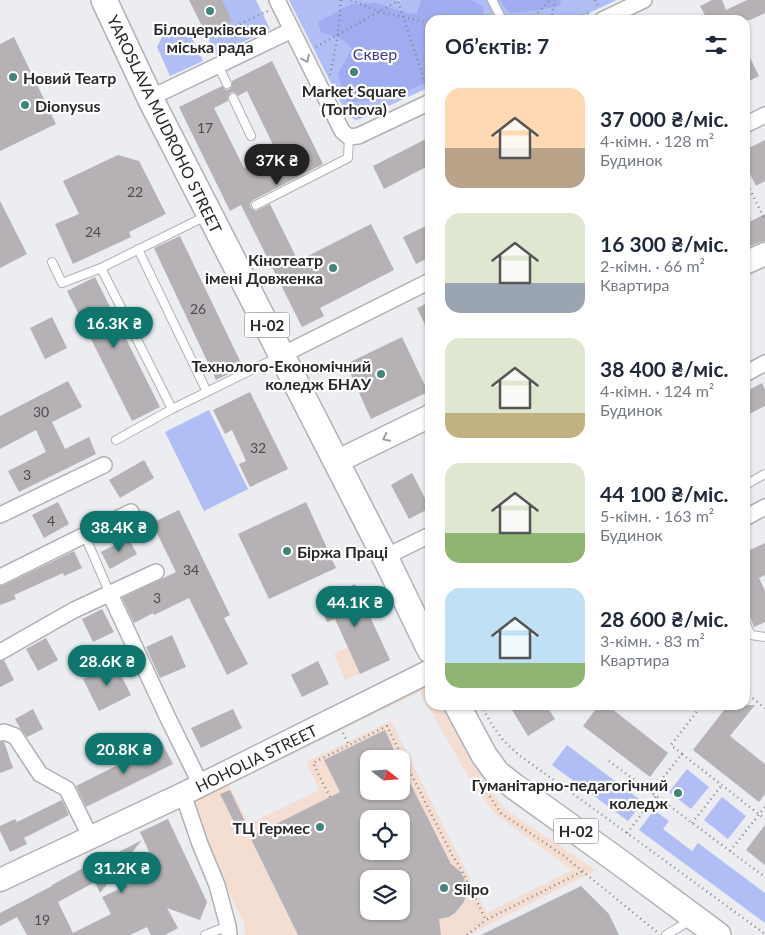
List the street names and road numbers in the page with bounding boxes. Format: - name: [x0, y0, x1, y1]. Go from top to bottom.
- street label: YAROSLAVA MUDROHO STREET: [104, 12, 226, 237]
- road number: Н-02: [244, 312, 290, 338]
- street label: HOHOLIA STREET: [192, 720, 321, 796]
- road number: Н-02: [554, 818, 598, 844]

